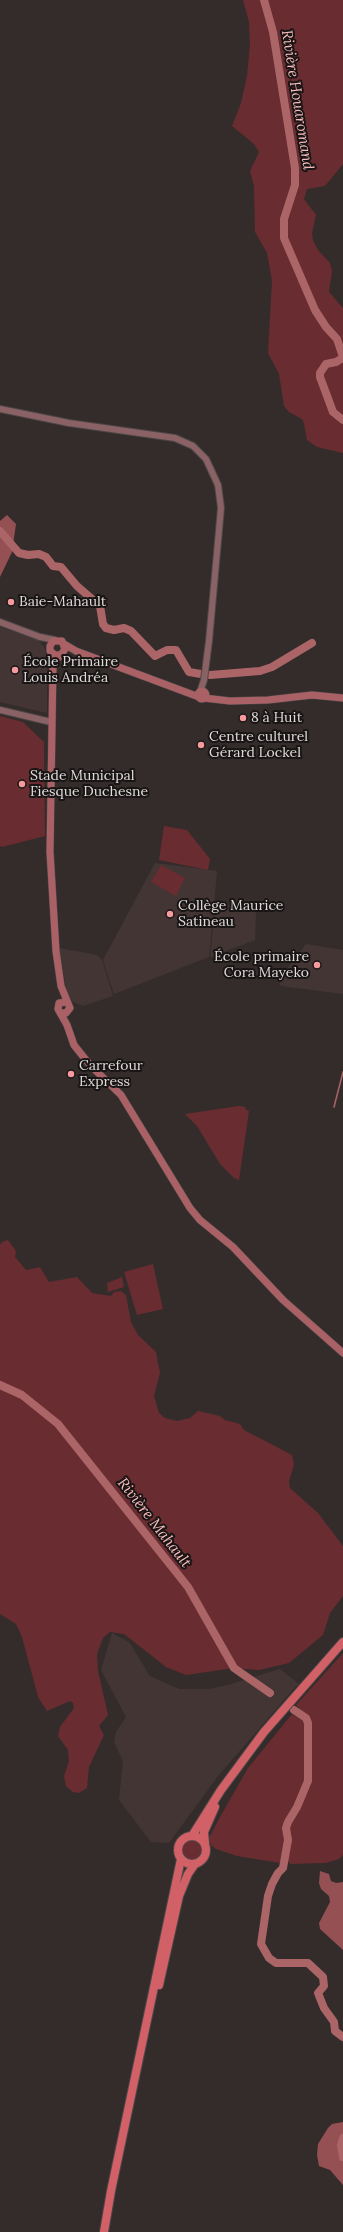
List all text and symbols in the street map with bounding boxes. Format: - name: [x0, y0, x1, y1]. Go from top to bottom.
- water label: Rivière Houaromand: [277, 29, 317, 171]
- place label: Baie-Mahault: [19, 594, 106, 610]
- marker: Baie-Mahault: [6, 597, 16, 607]
- place label: École Primaire Louis Andréa: [23, 654, 118, 686]
- marker: École Primaire Louis Andréa: [10, 665, 20, 675]
- place label: 8 à Huit: [251, 710, 302, 726]
- marker: 8 à Huit: [238, 713, 248, 723]
- place label: Centre culturel Gérard Lockel: [209, 729, 308, 762]
- marker: Centre culturel Gérard Lockel: [196, 740, 206, 750]
- place label: Stade Municipal Fiesque Duchesne: [30, 768, 148, 800]
- marker: Stade Municipal Fiesque Duchesne: [17, 779, 27, 789]
- place label: Collège Maurice Satineau: [178, 898, 283, 930]
- marker: Collège Maurice Satineau: [165, 909, 175, 919]
- place label: École primaire Cora Mayeko: [214, 949, 309, 982]
- marker: École primaire Cora Mayeko: [312, 960, 322, 970]
- place label: Carrefour Express: [79, 1058, 143, 1090]
- marker: Carrefour Express: [66, 1069, 76, 1079]
- water label: Rivière Mahault: [113, 1474, 195, 1572]

